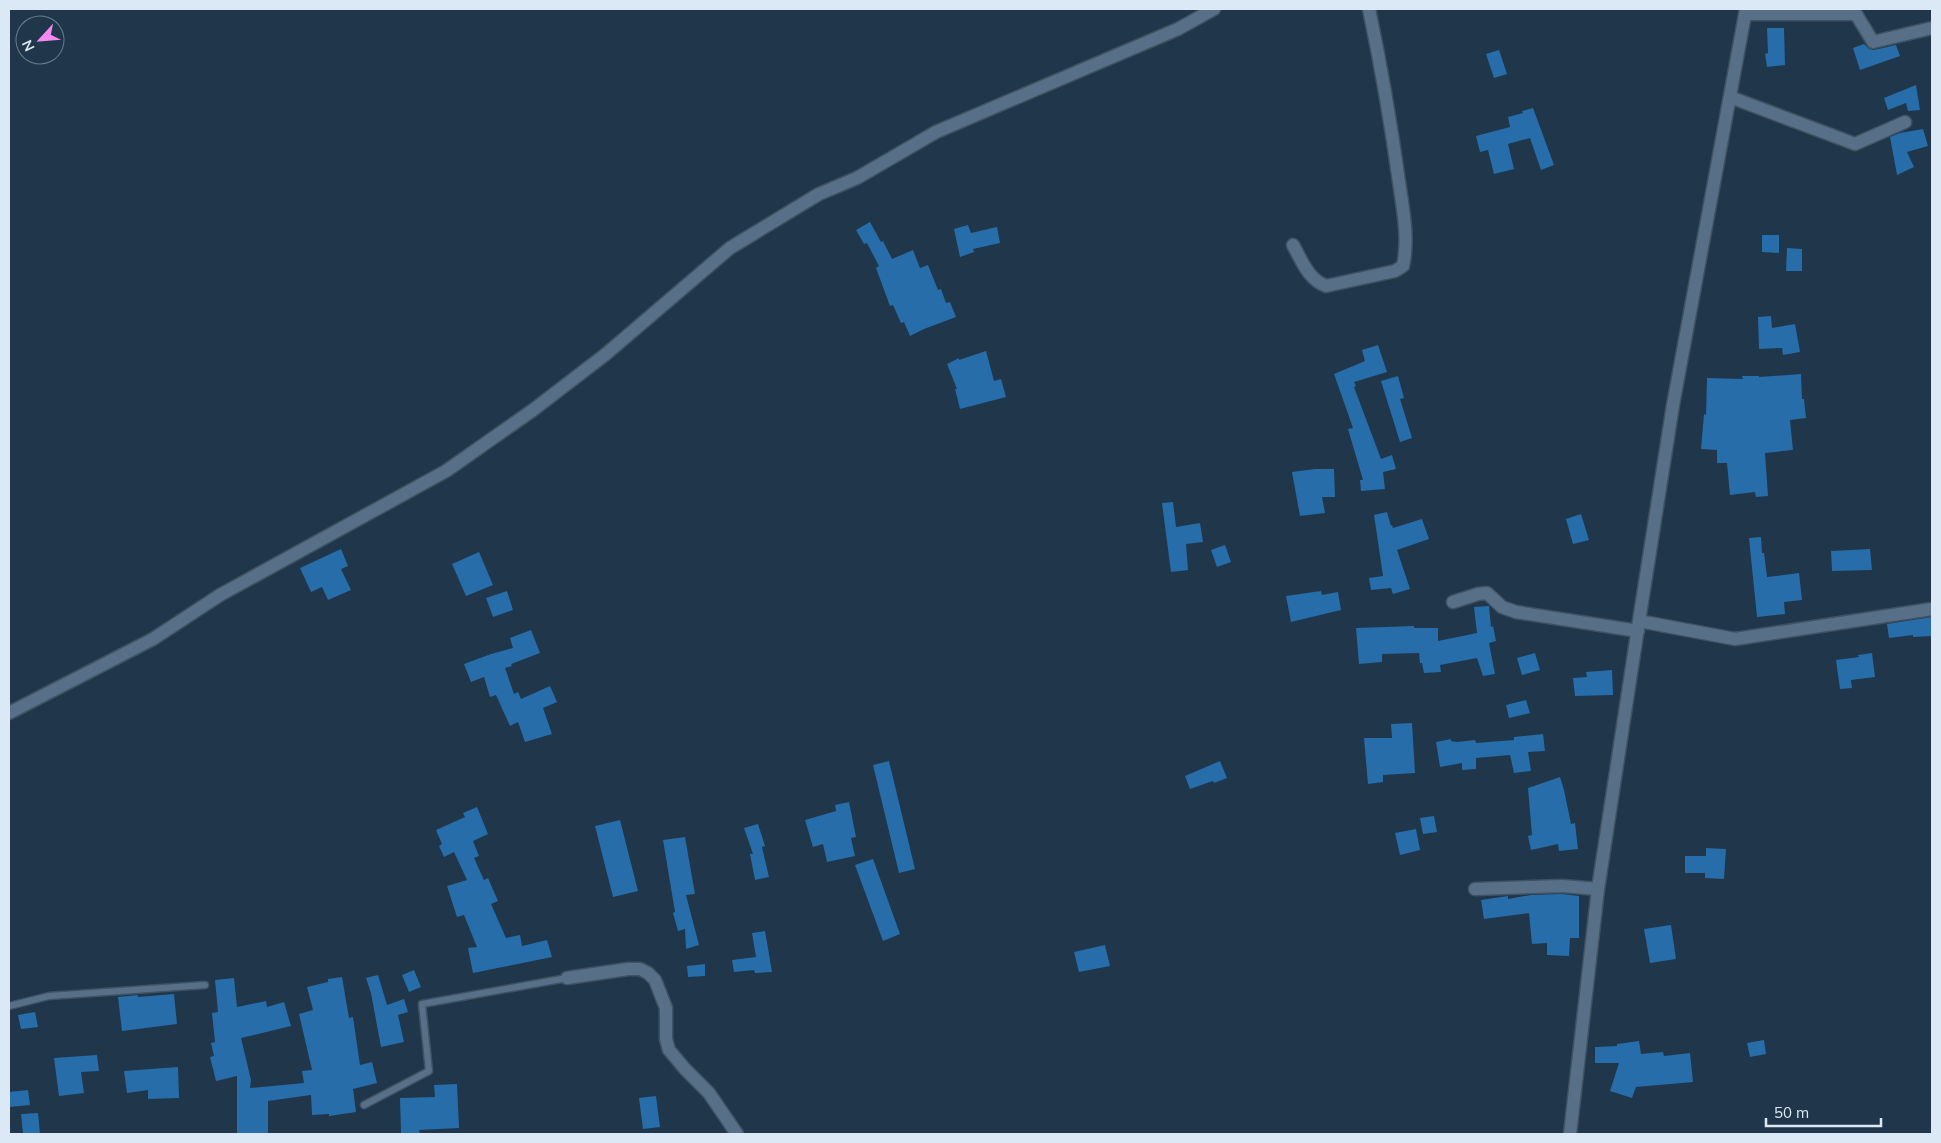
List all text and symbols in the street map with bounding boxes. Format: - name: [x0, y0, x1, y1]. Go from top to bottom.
- north arrow: [15, 15, 65, 65]
- text: N: [18, 37, 39, 54]
- scale bar: [1766, 1096, 1881, 1128]
- text: 50 m: [1774, 1103, 1809, 1122]

